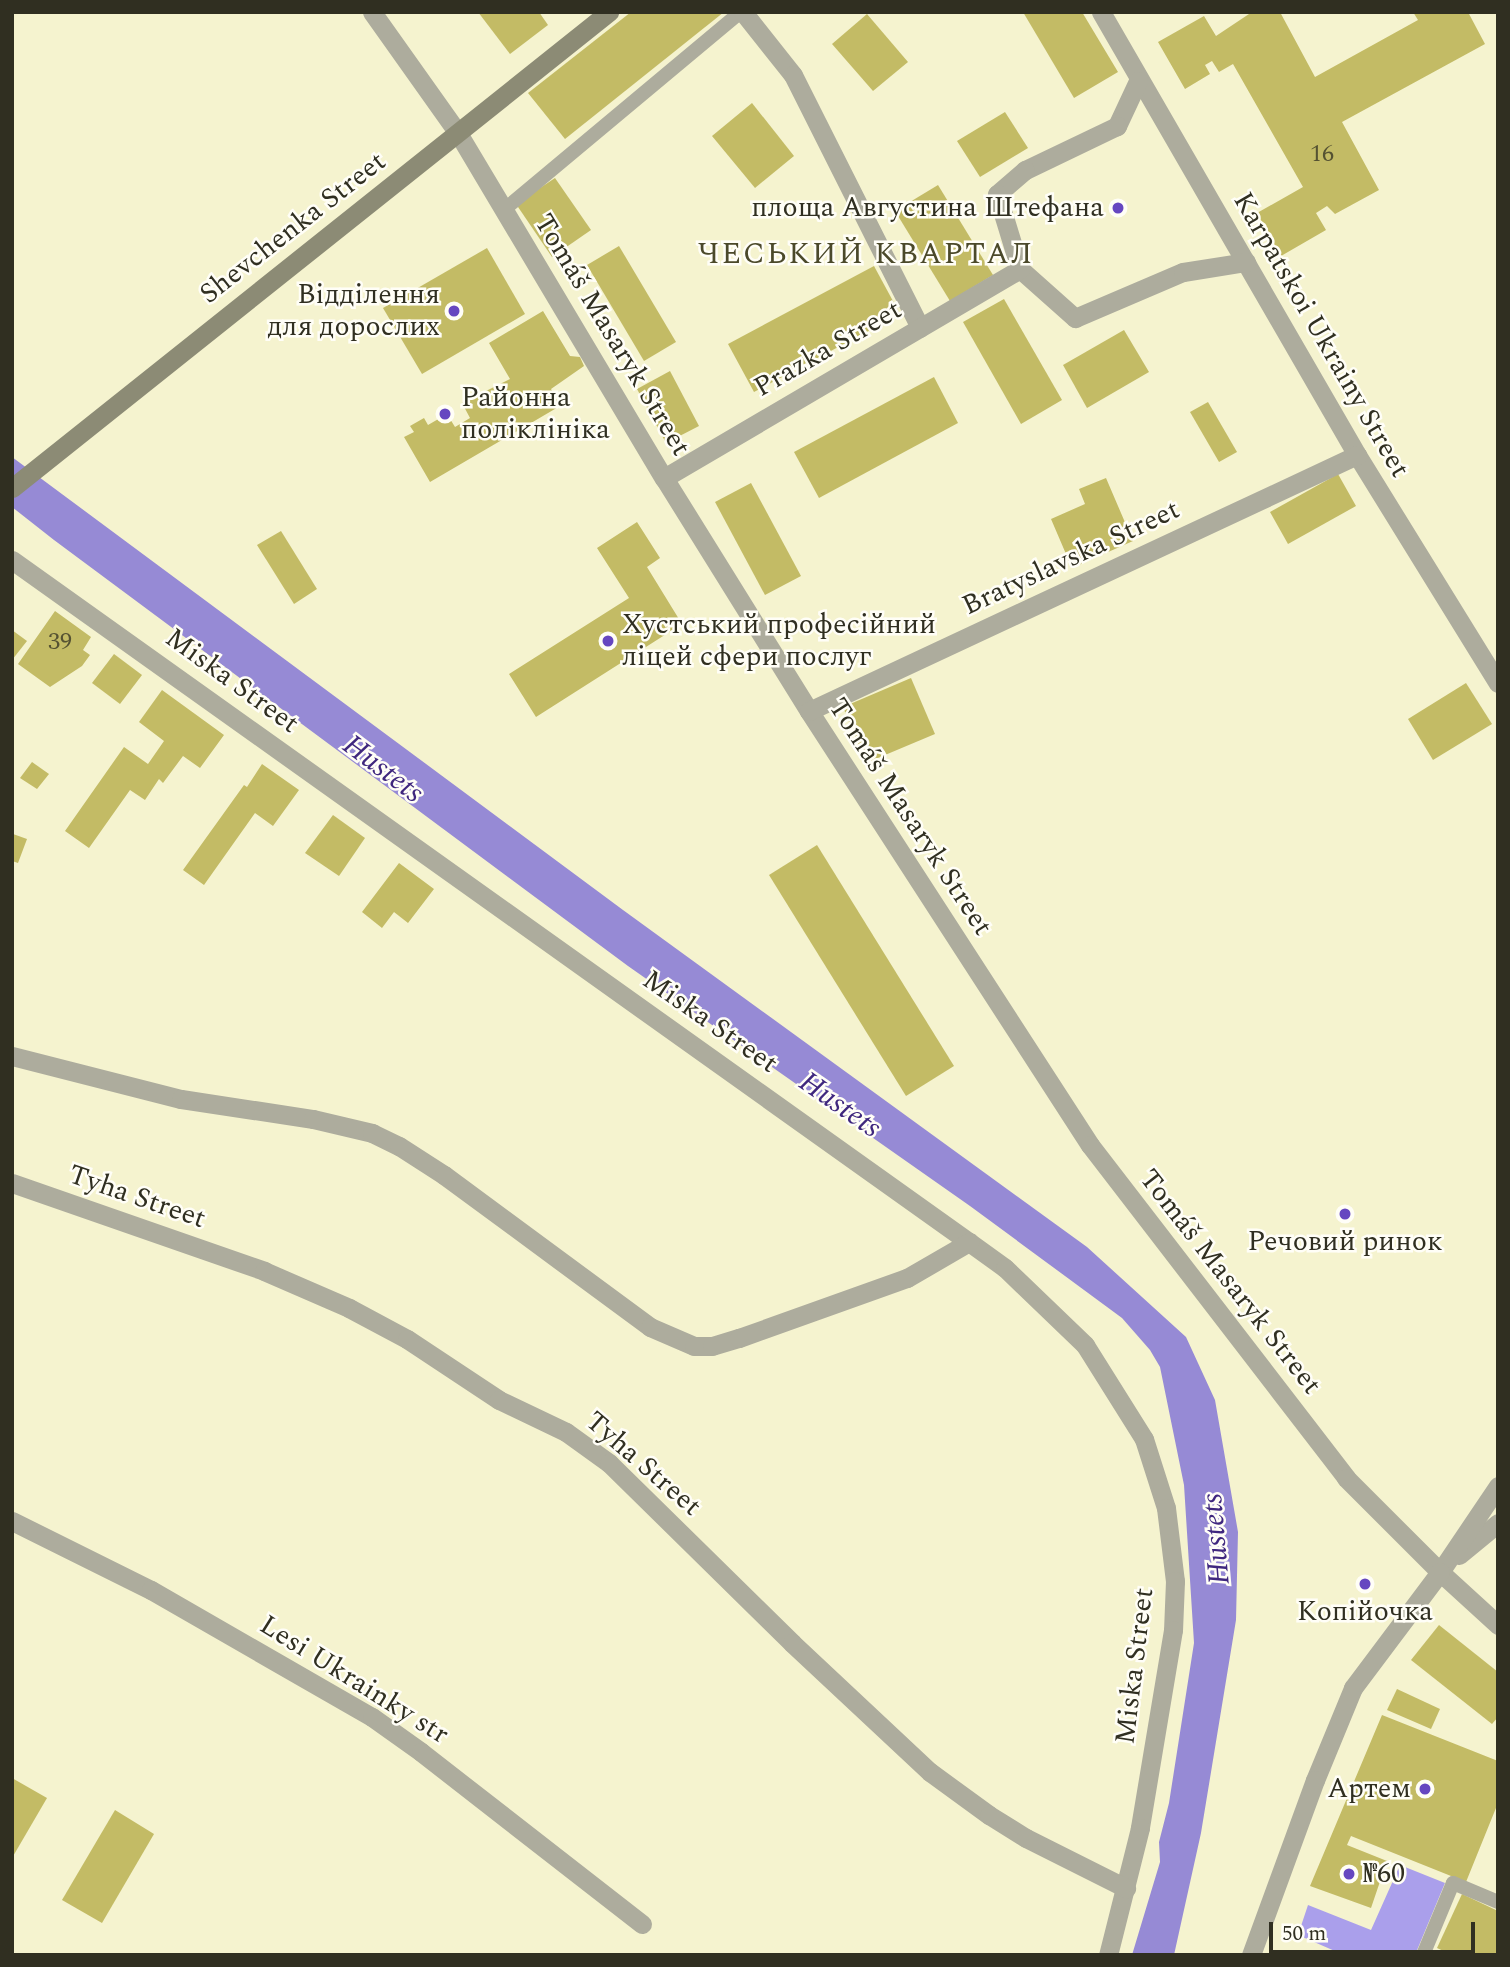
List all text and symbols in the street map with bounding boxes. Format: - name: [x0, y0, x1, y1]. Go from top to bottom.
- house number: 16: [1310, 141, 1334, 169]
- street label: Shevchenka Street: [193, 145, 393, 311]
- street label: Karpatskoi Ukrainy Street: [1225, 186, 1417, 484]
- place label: площа Августина Штефана: [751, 191, 1104, 225]
- marker: площа Августина Штефана: [1110, 200, 1126, 216]
- street label: Tomáš Masaryk Street: [526, 208, 698, 462]
- district label: ЧЕСЬКИЙ КВАРТАЛ: [700, 236, 1032, 272]
- place label: Відділення для дорослих: [267, 278, 440, 344]
- street label: Prazka Street: [748, 293, 908, 405]
- marker: Відділення для дорослих: [446, 303, 462, 319]
- place label: Районна поліклініка: [461, 381, 610, 447]
- marker: Районна поліклініка: [435, 404, 455, 424]
- street label: Bratyslavska Street: [957, 493, 1185, 623]
- place label: Хустський професійний ліцей сфери послуг: [622, 608, 936, 674]
- street label: Miska Street: [159, 621, 305, 741]
- house number: 39: [48, 629, 72, 657]
- marker: Хустський професійний ліцей сфери послуг: [600, 633, 616, 649]
- street label: Tomáš Masaryk Street: [821, 692, 999, 942]
- water label: Hustets: [336, 727, 430, 811]
- street label: Miska Street: [636, 963, 784, 1081]
- water label: Hustets: [792, 1064, 888, 1146]
- street label: Tyha Street: [64, 1158, 210, 1236]
- street label: Tomáš Masaryk Street: [1132, 1163, 1328, 1401]
- marker: Речовий ринок: [1337, 1206, 1353, 1222]
- place label: Речовий ринок: [1247, 1225, 1443, 1259]
- street label: Tyha Street: [578, 1405, 708, 1523]
- water label: Hustets: [1194, 1492, 1238, 1586]
- marker: Копійочка: [1357, 1576, 1373, 1592]
- street label: Miska Street: [1109, 1586, 1161, 1746]
- place label: Копійочка: [1297, 1595, 1433, 1629]
- street label: Lesi Ukrainky str: [253, 1608, 455, 1752]
- place label: Артем: [1327, 1772, 1411, 1806]
- marker: Артем: [1417, 1781, 1433, 1797]
- place label: №60: [1363, 1857, 1405, 1891]
- marker: №60: [1341, 1866, 1357, 1882]
- scale bar: [1272, 1908, 1478, 1952]
- text: 50 m: [1282, 1918, 1326, 1950]

